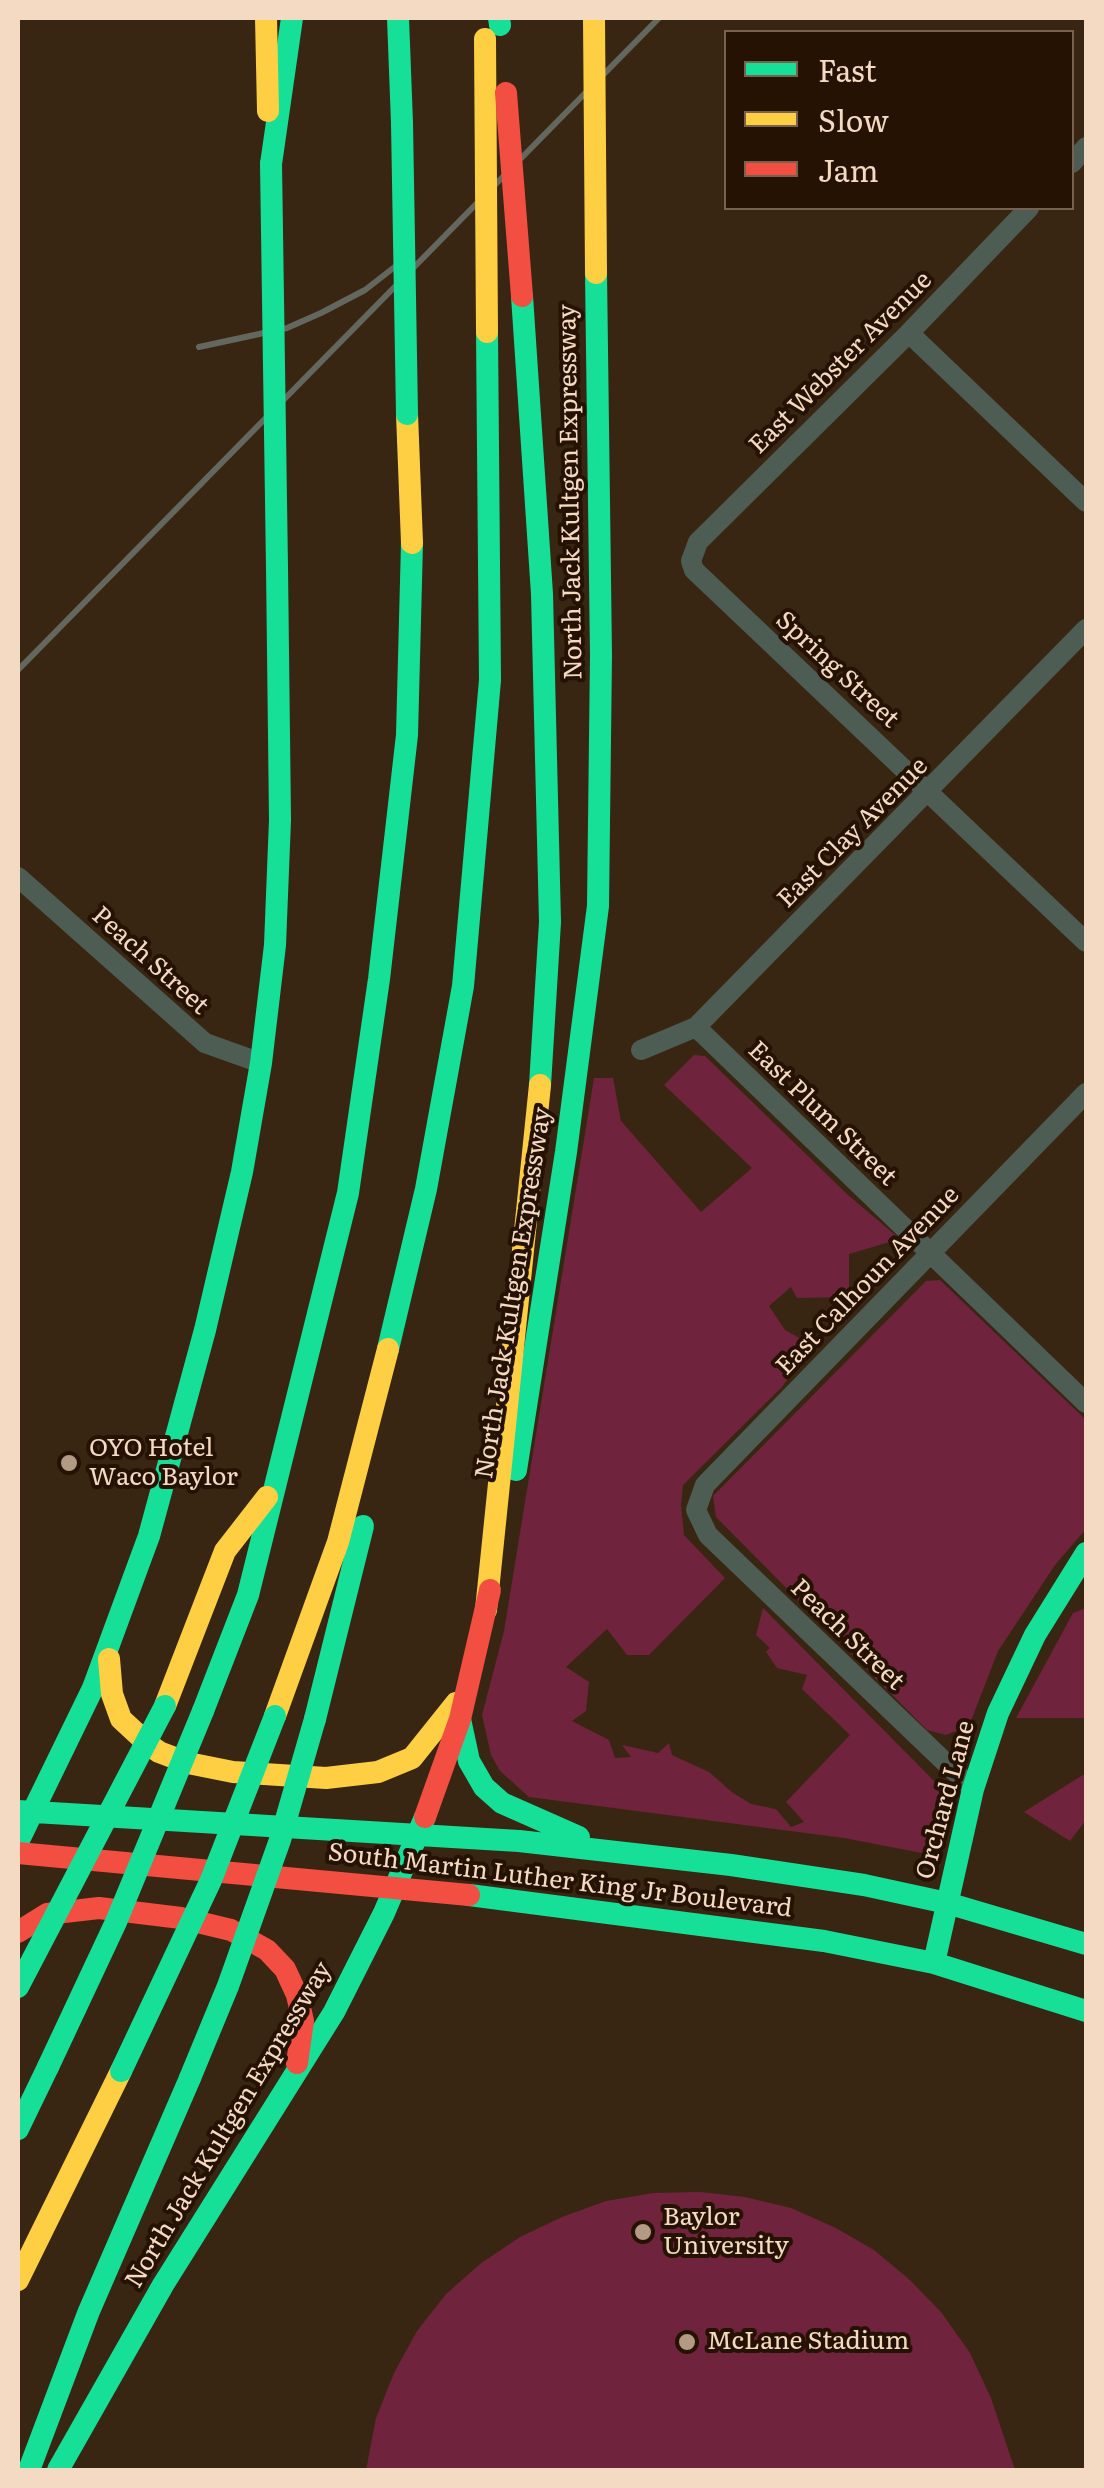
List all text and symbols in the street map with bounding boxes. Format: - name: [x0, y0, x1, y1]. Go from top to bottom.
- legend: [724, 30, 1074, 210]
- text: Fast: [818, 47, 877, 91]
- text: Slow: [818, 97, 889, 141]
- text: Jam: [818, 147, 878, 191]
- street label: East Webster Avenue: [744, 266, 938, 460]
- street label: North Jack Kultgen Expressway: [553, 304, 589, 680]
- street label: Spring Street: [769, 605, 905, 735]
- street label: East Clay Avenue: [772, 752, 934, 914]
- street label: Peach Street: [85, 901, 215, 1021]
- street label: East Plum Street: [741, 1035, 903, 1193]
- street label: North Jack Kultgen Expressway: [470, 1105, 558, 1481]
- street label: East Calhoun Avenue: [770, 1180, 966, 1382]
- place label: OYO Hotel Waco Baylor: [89, 1434, 238, 1493]
- marker: OYO Hotel Waco Baylor: [58, 1452, 80, 1474]
- street label: Peach Street: [784, 1573, 910, 1697]
- street label: Orchard Lane: [910, 1717, 982, 1883]
- street label: South Martin Luther King Jr Boulevard: [326, 1838, 794, 1924]
- street label: North Jack Kultgen Expressway: [119, 1956, 339, 2294]
- place label: Baylor University: [663, 2203, 789, 2262]
- marker: Baylor University: [632, 2221, 654, 2243]
- place label: McLane Stadium: [707, 2327, 909, 2357]
- marker: McLane Stadium: [676, 2331, 698, 2353]

